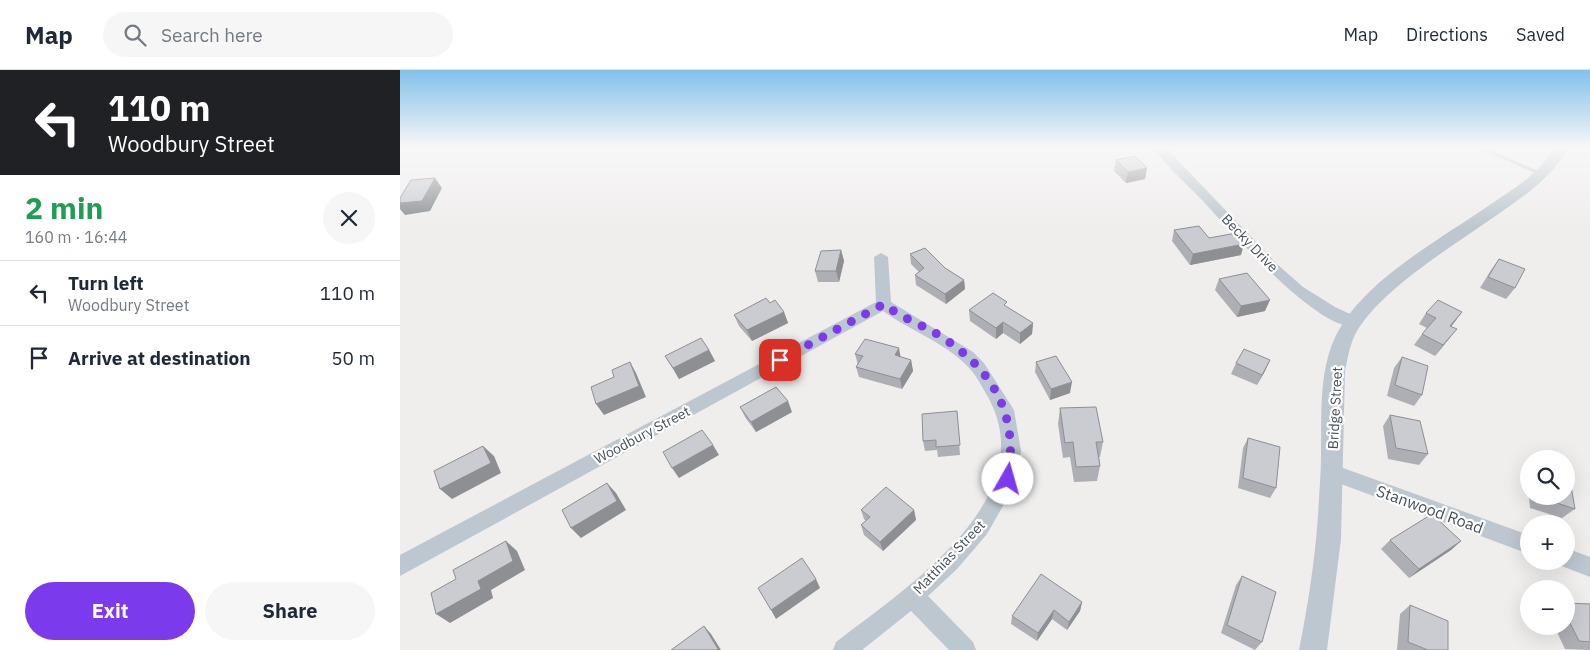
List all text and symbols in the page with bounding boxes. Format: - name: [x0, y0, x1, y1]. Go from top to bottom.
- search box: [103, 12, 453, 57]
- text: Map: [25, 19, 73, 51]
- icon: search: [121, 21, 149, 49]
- text: Search here: [161, 23, 263, 47]
- text: Map: [1343, 23, 1378, 46]
- text: Directions: [1406, 23, 1488, 46]
- text: Saved: [1516, 23, 1565, 46]
- text: 110 m: [108, 85, 211, 131]
- icon: left: [25, 90, 90, 155]
- text: Woodbury Street: [108, 129, 275, 158]
- text: 2 min: [25, 188, 103, 227]
- button: close: [323, 192, 375, 244]
- street label: Becky Drive: [1218, 210, 1282, 276]
- text: 160 m · 16:44: [25, 227, 127, 247]
- text: Turn left: [68, 271, 144, 295]
- icon: left: [25, 279, 53, 307]
- text: 110 m: [320, 281, 375, 305]
- text: Woodbury Street: [68, 295, 189, 315]
- pin: [759, 339, 801, 381]
- icon: arrive: [25, 344, 53, 372]
- text: Arrive at destination: [68, 346, 251, 370]
- text: 50 m: [331, 346, 375, 370]
- icon: arrive: [766, 346, 794, 374]
- street label: Bridge Street: [1324, 366, 1346, 450]
- street label: Woodbury Street: [591, 402, 693, 468]
- map controls: [1520, 450, 1575, 635]
- button: search: [1520, 450, 1575, 505]
- position arrow: [981, 452, 1033, 504]
- street label: Stanwood Road: [1374, 480, 1486, 538]
- button: +: [1520, 515, 1575, 570]
- street label: Matthias Street: [909, 516, 989, 598]
- button: −: [1520, 580, 1575, 635]
- button: Exit: [25, 582, 195, 640]
- button: Share: [205, 582, 375, 640]

